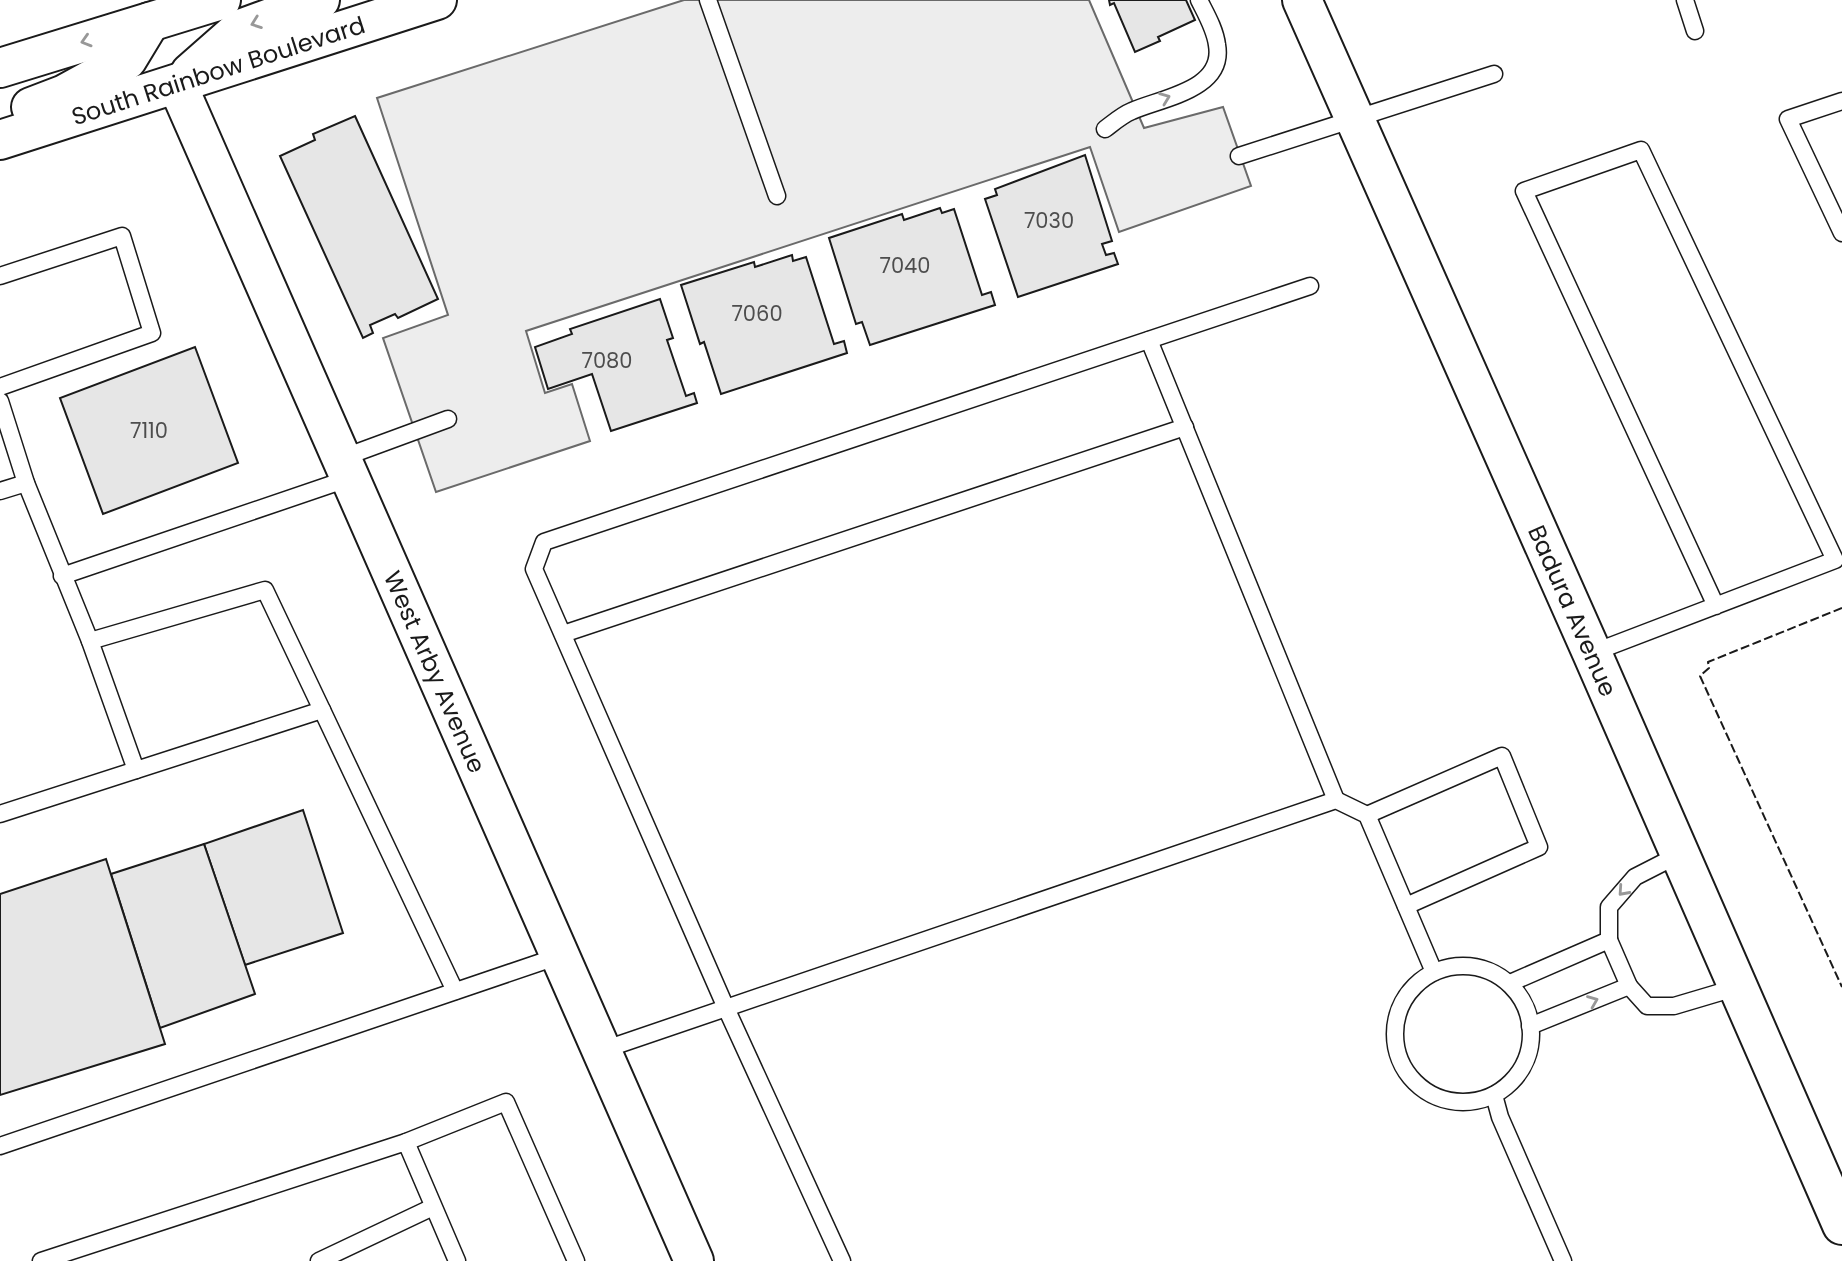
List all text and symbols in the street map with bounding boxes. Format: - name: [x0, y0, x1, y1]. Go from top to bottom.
- street label: South Rainbow Boulevard: [67, 8, 369, 133]
- one-way arrow: [250, 15, 262, 29]
- one-way arrow: [80, 33, 92, 48]
- one-way arrow: [1158, 93, 1170, 107]
- house number: 7030: [1024, 206, 1074, 235]
- house number: 7040: [879, 251, 931, 280]
- house number: 7060: [731, 299, 783, 328]
- house number: 7080: [581, 346, 633, 375]
- house number: 7110: [130, 416, 168, 445]
- street label: Badura Avenue: [1521, 520, 1625, 701]
- street label: West Arby Avenue: [376, 566, 494, 778]
- one-way arrow: [1619, 883, 1632, 896]
- one-way arrow: [1587, 995, 1599, 1009]

